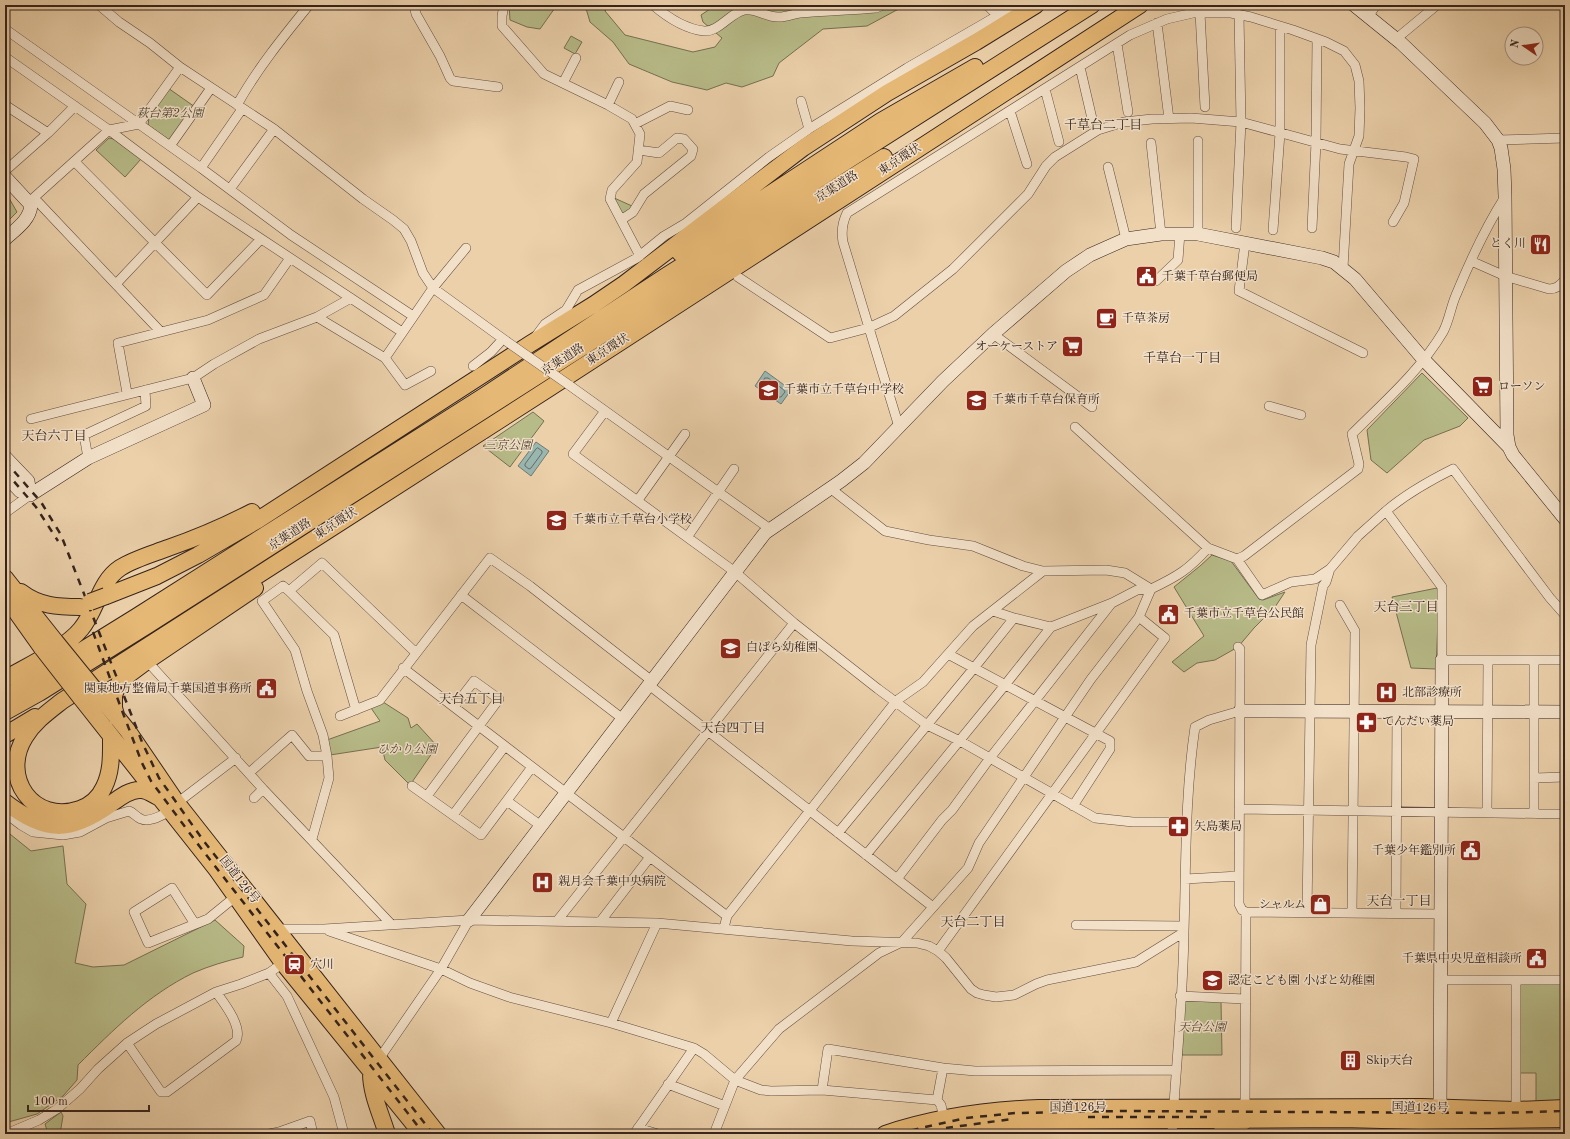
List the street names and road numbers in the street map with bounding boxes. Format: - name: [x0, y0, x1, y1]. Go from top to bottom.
- street label: 東京環状: [876, 140, 923, 178]
- street label: 京葉道路: [812, 167, 861, 205]
- street label: 東京環状: [584, 330, 631, 368]
- street label: 京葉道路: [539, 340, 586, 378]
- street label: 東京環状: [312, 504, 359, 542]
- street label: 京葉道路: [266, 515, 313, 553]
- street label: 国道126号: [217, 853, 263, 906]
- street label: 国道126号: [1050, 1100, 1106, 1114]
- street label: 国道126号: [1391, 1100, 1449, 1114]

